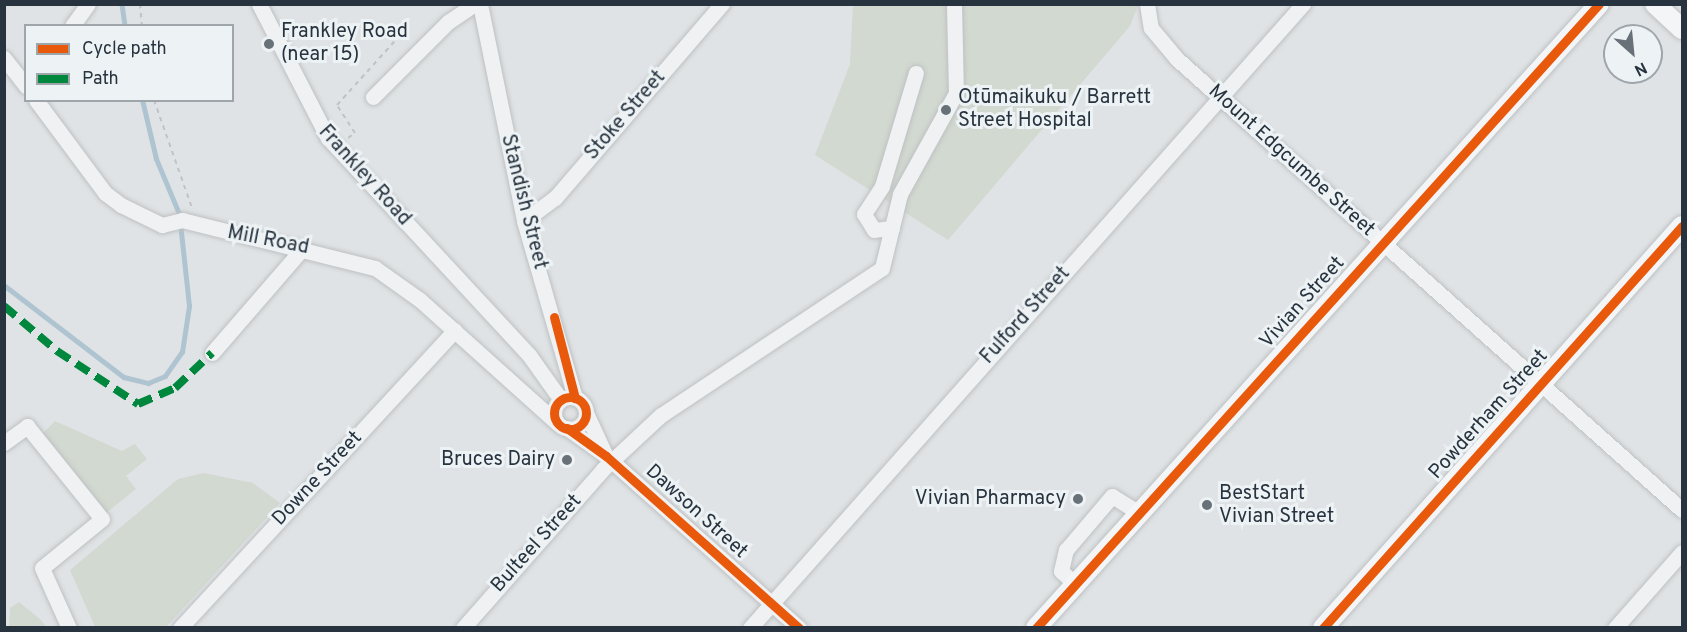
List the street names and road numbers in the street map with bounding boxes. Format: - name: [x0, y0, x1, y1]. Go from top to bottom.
- street label: Stoke Street: [581, 66, 671, 166]
- street label: Mount Edgcumbe Street: [1203, 80, 1379, 242]
- street label: Frankley Road: [313, 121, 415, 231]
- street label: Standish Street: [495, 132, 551, 272]
- street label: Mill Road: [225, 221, 311, 261]
- street label: Vivian Street: [1256, 252, 1350, 354]
- street label: Fulford Street: [976, 262, 1076, 370]
- street label: Powderham Street: [1424, 345, 1554, 485]
- street label: Downe Street: [268, 427, 368, 531]
- street label: Dawson Street: [640, 460, 752, 564]
- street label: Bulteel Street: [487, 490, 587, 598]

